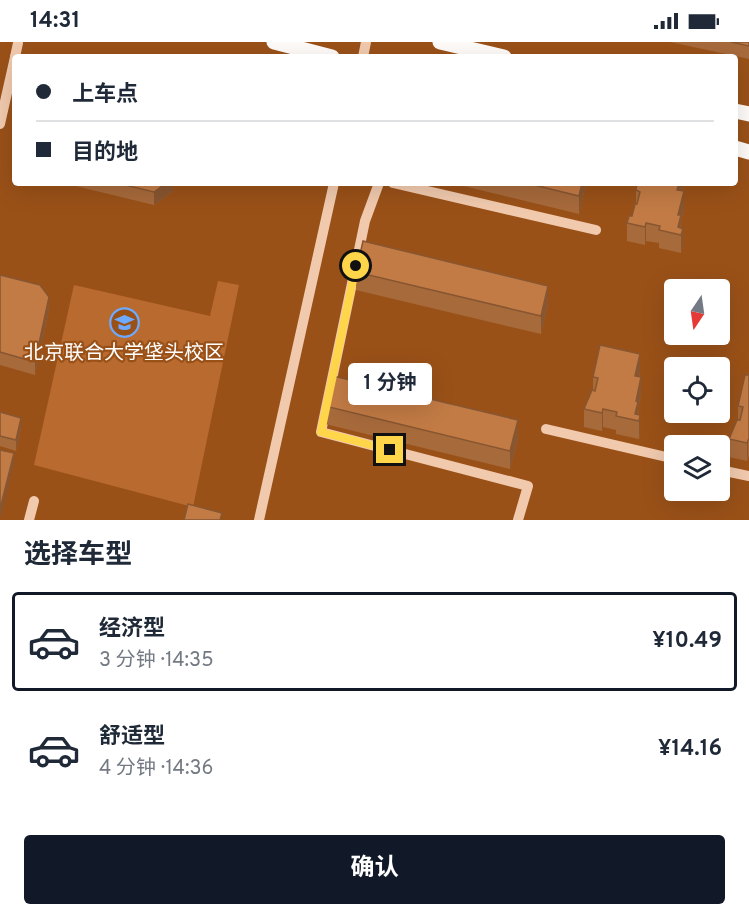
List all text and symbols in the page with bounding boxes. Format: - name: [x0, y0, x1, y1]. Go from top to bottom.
- text: 14:31: [30, 8, 80, 35]
- text: 上车点: [72, 82, 138, 109]
- text: 目的地: [72, 140, 138, 167]
- route start: [342, 252, 369, 279]
- north arrow: [664, 279, 730, 345]
- map controls: [664, 279, 730, 501]
- school or university icon: 北京联合大学垡头校区: [108, 306, 140, 338]
- place label: 北京联合大学垡头校区: [24, 341, 224, 367]
- button: locate: [664, 357, 730, 423]
- callout: 1 分钟: [348, 363, 432, 405]
- text: 1 分钟: [364, 371, 417, 397]
- button: layers: [664, 435, 730, 501]
- route end: [376, 436, 403, 463]
- text: 选择车型: [24, 539, 132, 573]
- icon: car: [27, 615, 81, 669]
- text: 经济型: [99, 616, 165, 643]
- text: ¥10.49: [652, 628, 722, 655]
- text: 3 分钟 · 14:35: [99, 648, 214, 674]
- icon: car: [27, 723, 81, 777]
- text: 舒适型: [99, 724, 165, 751]
- text: ¥14.16: [658, 736, 722, 763]
- text: 4 分钟 · 14:36: [99, 756, 213, 782]
- button: 确认: [24, 835, 725, 904]

